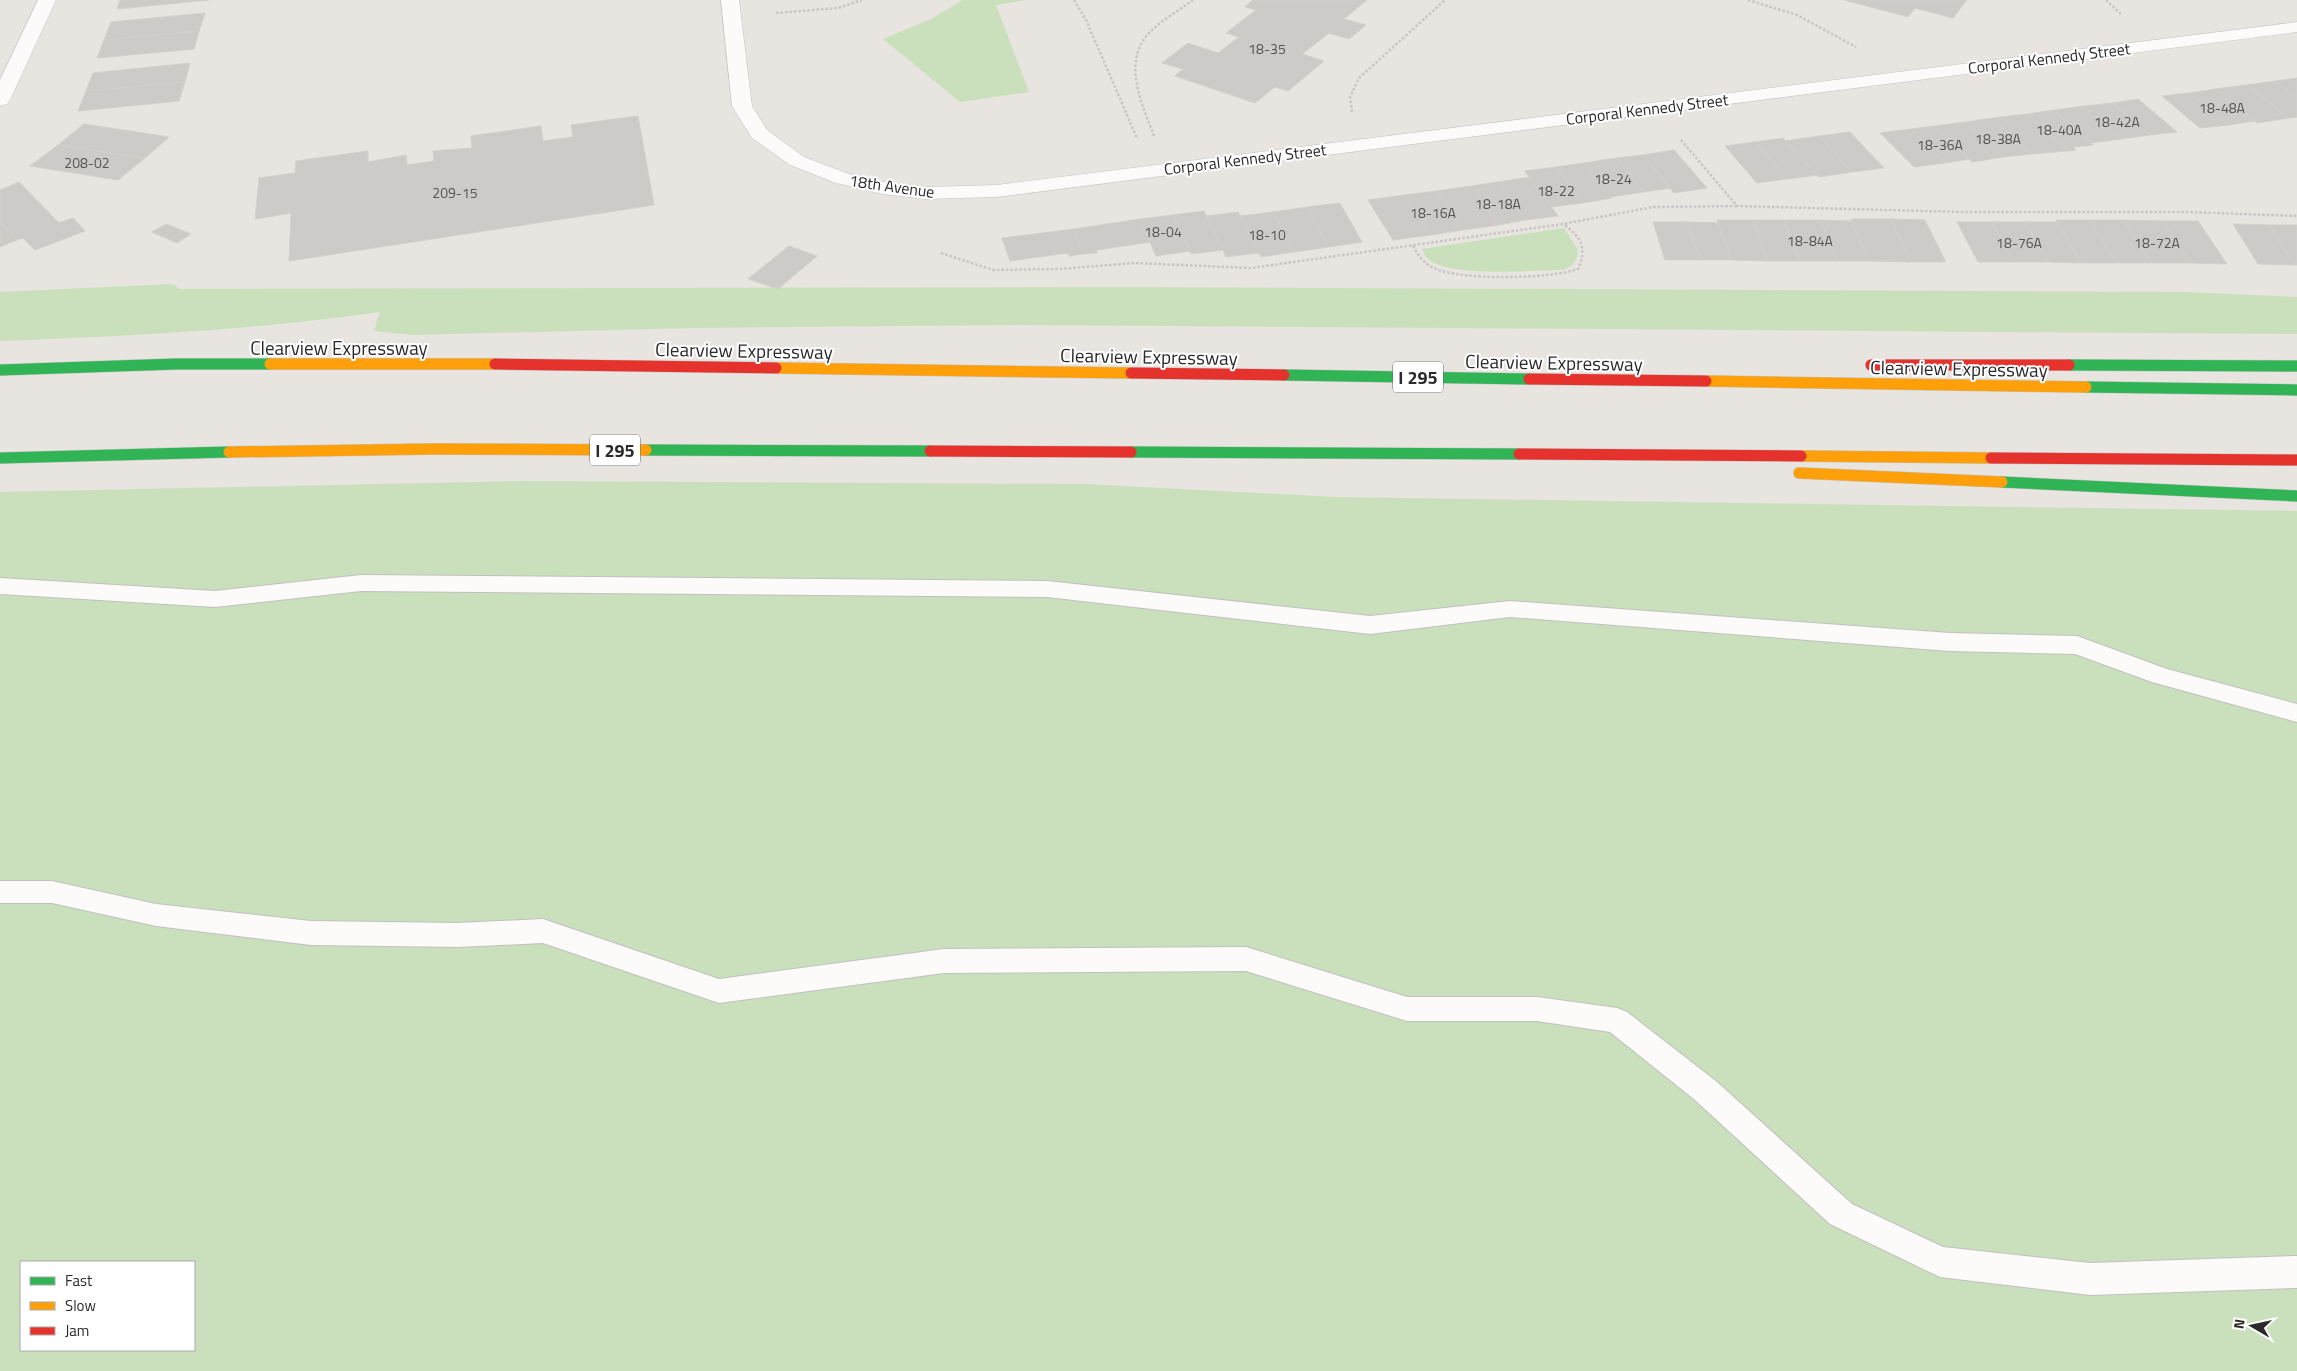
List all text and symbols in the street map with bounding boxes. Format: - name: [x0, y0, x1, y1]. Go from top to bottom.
- street label: Corporal Kennedy Street: [1966, 36, 2132, 80]
- house number: 18-35: [1248, 38, 1286, 59]
- street label: Corporal Kennedy Street: [1564, 87, 1730, 131]
- house number: 18-48A: [2199, 97, 2246, 118]
- house number: 18-42A: [2094, 111, 2141, 132]
- house number: 18-40A: [2036, 119, 2083, 140]
- house number: 18-38A: [1975, 128, 2022, 149]
- house number: 18-36A: [1917, 134, 1964, 155]
- street label: Corporal Kennedy Street: [1162, 137, 1328, 181]
- house number: 208-02: [64, 152, 110, 173]
- street label: 18th Avenue: [848, 168, 936, 204]
- house number: 18-24: [1594, 168, 1632, 189]
- house number: 18-22: [1537, 180, 1575, 201]
- house number: 209-15: [432, 182, 478, 203]
- house number: 18-18A: [1475, 193, 1522, 214]
- house number: 18-16A: [1410, 202, 1457, 223]
- house number: 18-04: [1144, 221, 1182, 242]
- house number: 18-10: [1248, 224, 1286, 245]
- house number: 18-84A: [1787, 230, 1834, 251]
- house number: 18-76A: [1996, 232, 2043, 253]
- house number: 18-72A: [2134, 232, 2181, 253]
- street label: Clearview Expressway: [250, 333, 428, 362]
- street label: Clearview Expressway: [655, 334, 833, 366]
- street label: Clearview Expressway: [1060, 340, 1238, 372]
- street label: Clearview Expressway: [1465, 346, 1643, 378]
- street label: Clearview Expressway: [1870, 352, 2048, 384]
- road number: I 295: [1393, 362, 1443, 392]
- road number: I 295: [590, 434, 640, 466]
- legend: [20, 1261, 195, 1351]
- text: Fast: [65, 1269, 93, 1292]
- text: Slow: [65, 1294, 96, 1317]
- north arrow: [2227, 1301, 2277, 1351]
- text: N: [2228, 1317, 2250, 1330]
- text: Jam: [65, 1319, 89, 1342]

